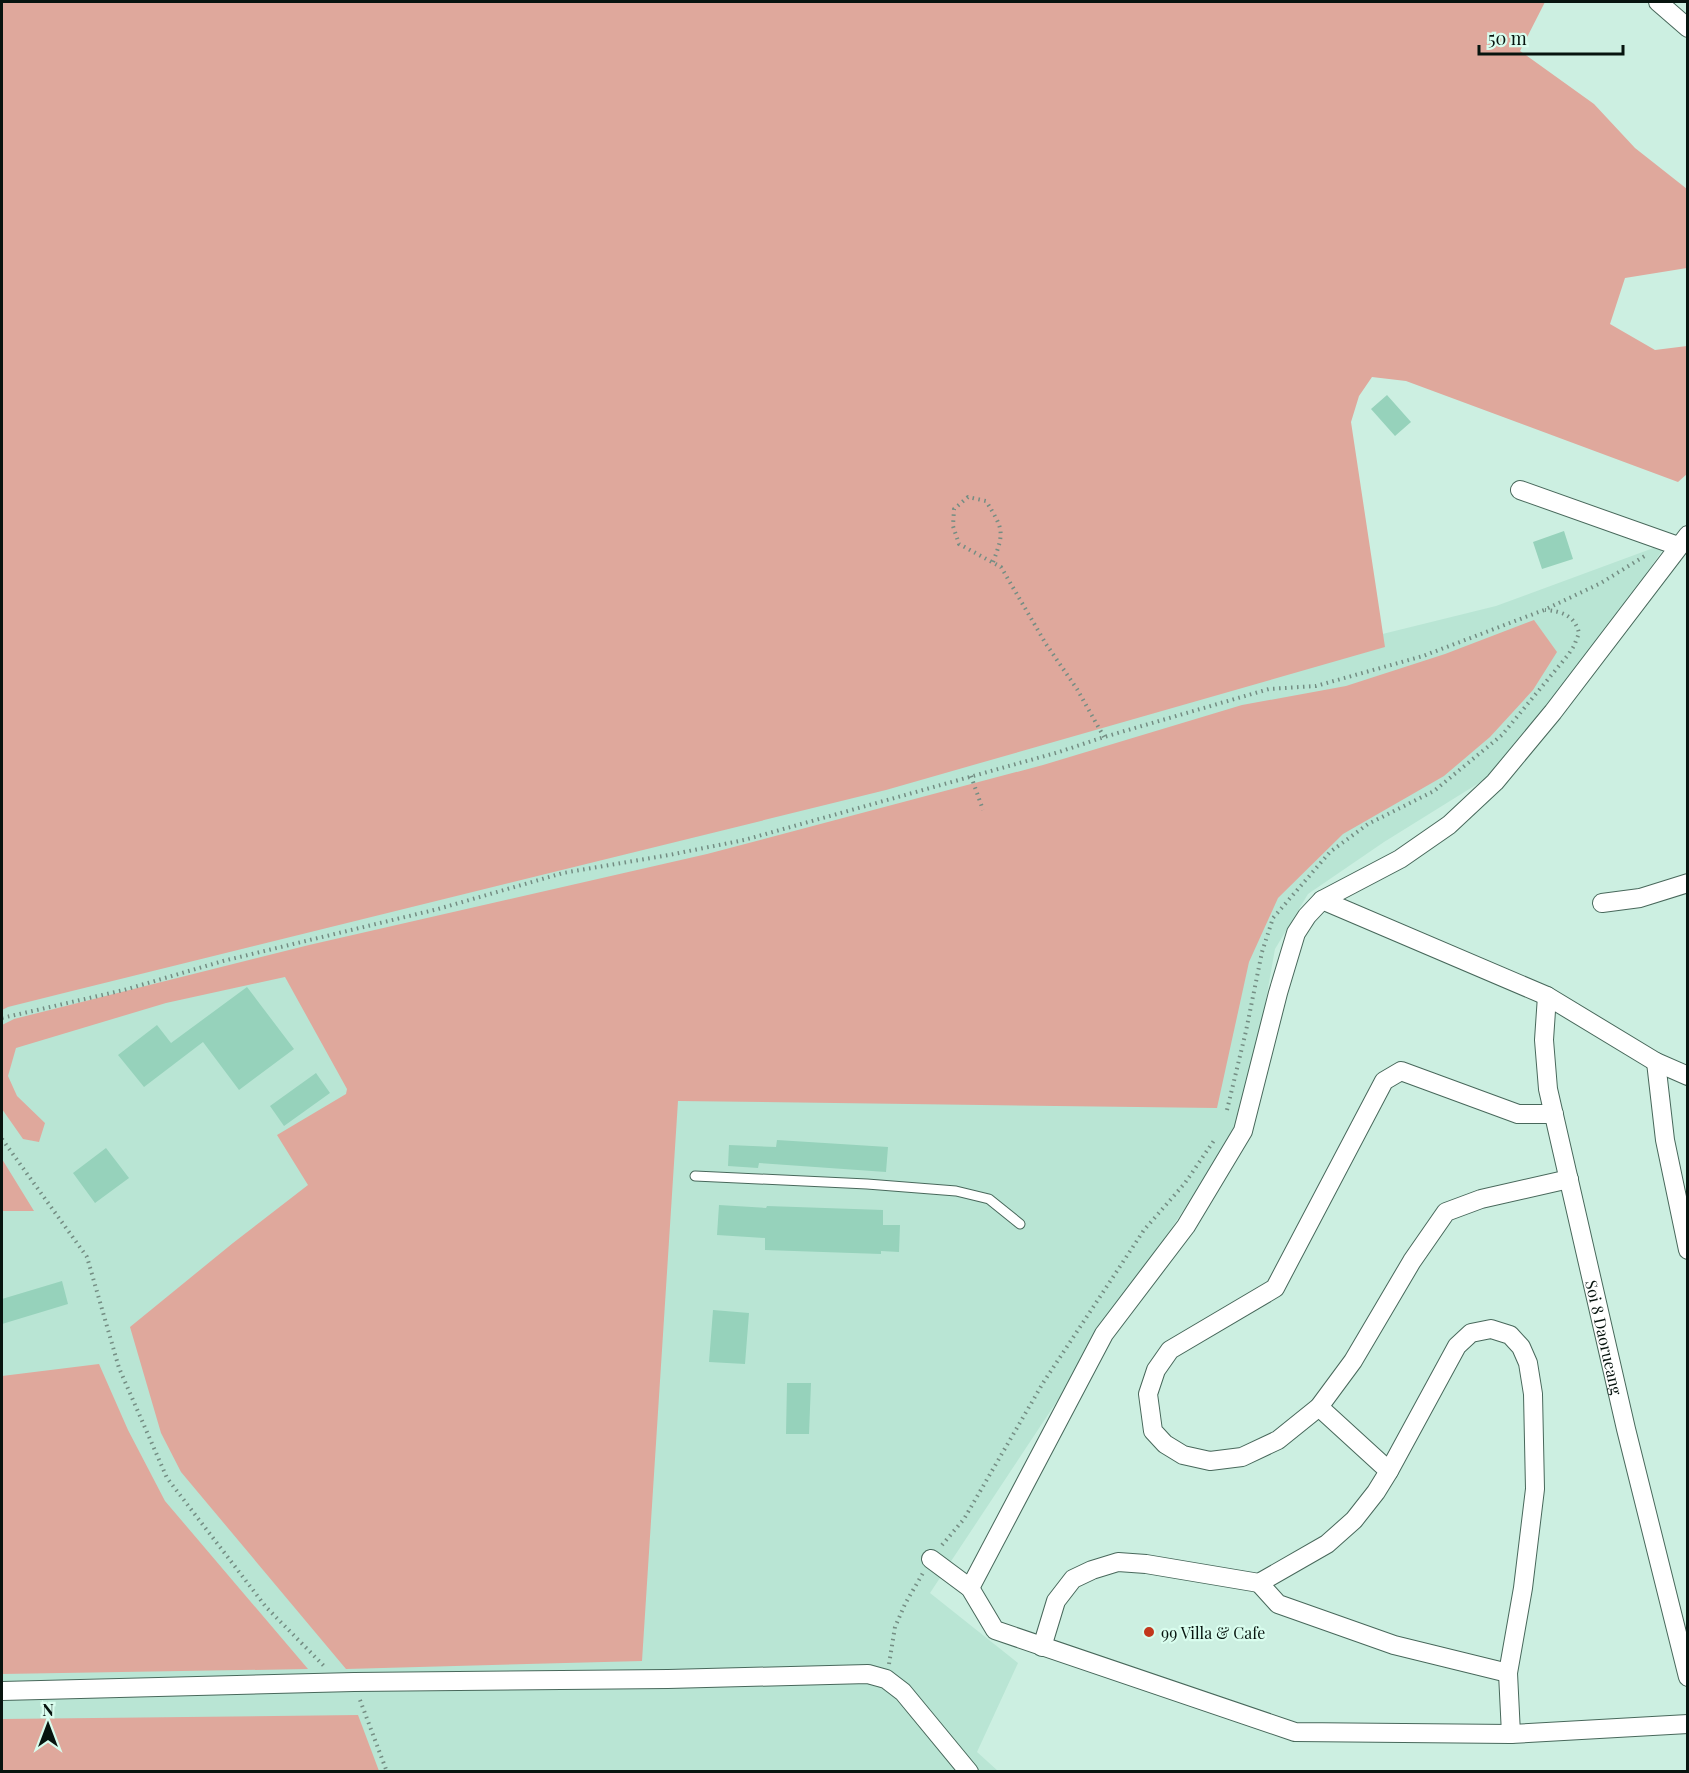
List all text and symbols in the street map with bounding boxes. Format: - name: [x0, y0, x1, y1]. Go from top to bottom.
- scale bar: [1479, 18, 1623, 56]
- text: 50 m: [1488, 26, 1527, 50]
- street label: Soi 8 Daorueang: [1582, 1278, 1628, 1397]
- place label: 99 Villa & Cafe: [1161, 1622, 1265, 1643]
- marker: 99 Villa & Cafe: [1142, 1625, 1156, 1639]
- north arrow: [18, 1695, 78, 1755]
- text: N: [42, 1699, 54, 1720]

